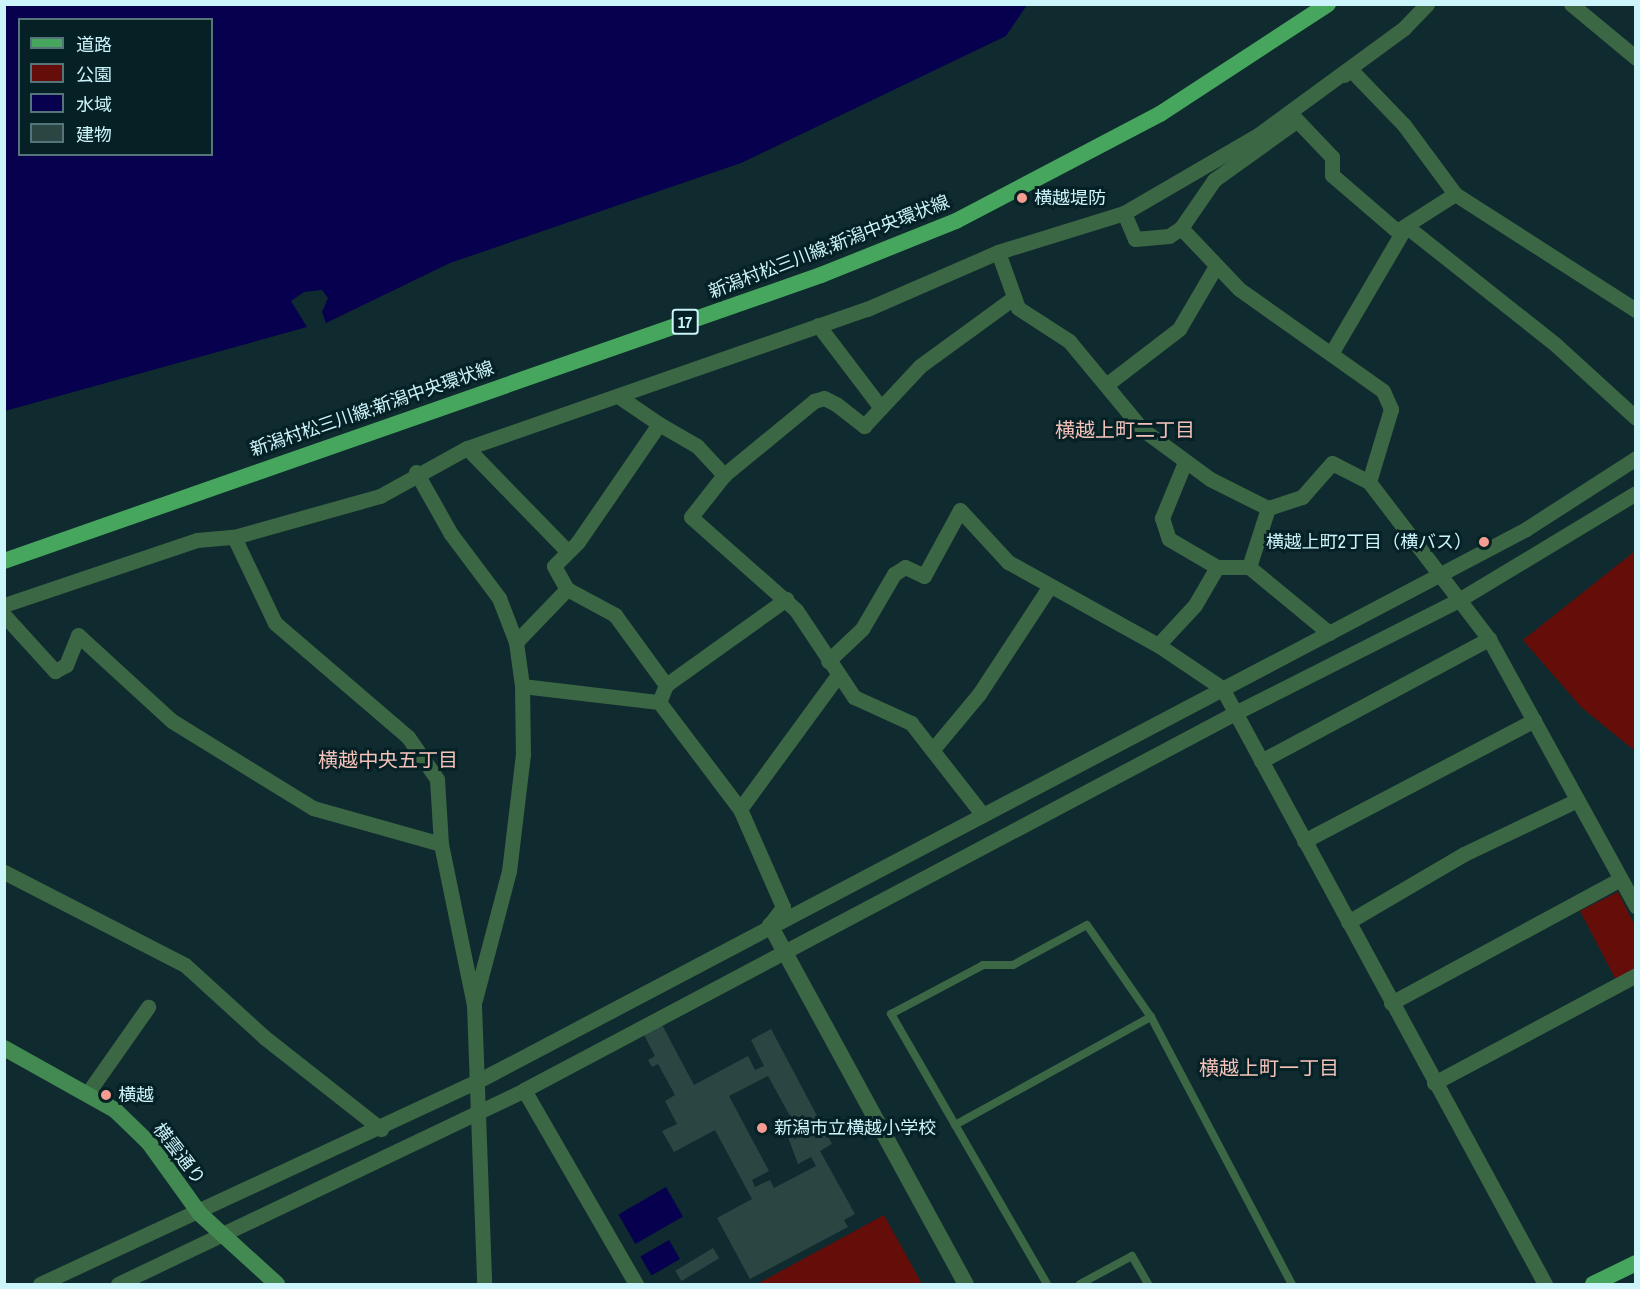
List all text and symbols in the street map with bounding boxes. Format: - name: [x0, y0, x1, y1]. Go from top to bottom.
- legend: [18, 18, 213, 156]
- text: 道路: [76, 32, 112, 57]
- text: 公園: [76, 62, 112, 87]
- text: 水域: [76, 92, 112, 117]
- text: 建物: [76, 122, 112, 147]
- place label: 横越堤防: [1034, 187, 1106, 209]
- street label: 新潟村松三川線;新潟中央環状線: [706, 191, 952, 303]
- marker: 横越堤防: [1015, 191, 1029, 205]
- road number: 17: [672, 309, 698, 335]
- street label: 新潟村松三川線;新潟中央環状線: [247, 357, 497, 461]
- district label: 横越上町二丁目: [1055, 417, 1195, 441]
- place label: 横越上町2丁目（横バス）: [1266, 531, 1472, 553]
- marker: 横越上町2丁目（横バス）: [1477, 535, 1491, 549]
- district label: 横越中央五丁目: [318, 747, 458, 771]
- district label: 横越上町一丁目: [1199, 1055, 1339, 1079]
- place label: 横越: [118, 1084, 154, 1106]
- marker: 横越: [99, 1088, 113, 1102]
- place label: 新潟市立横越小学校: [774, 1117, 936, 1139]
- street label: 横雲通り: [148, 1119, 210, 1189]
- marker: 新潟市立横越小学校: [755, 1121, 769, 1135]

